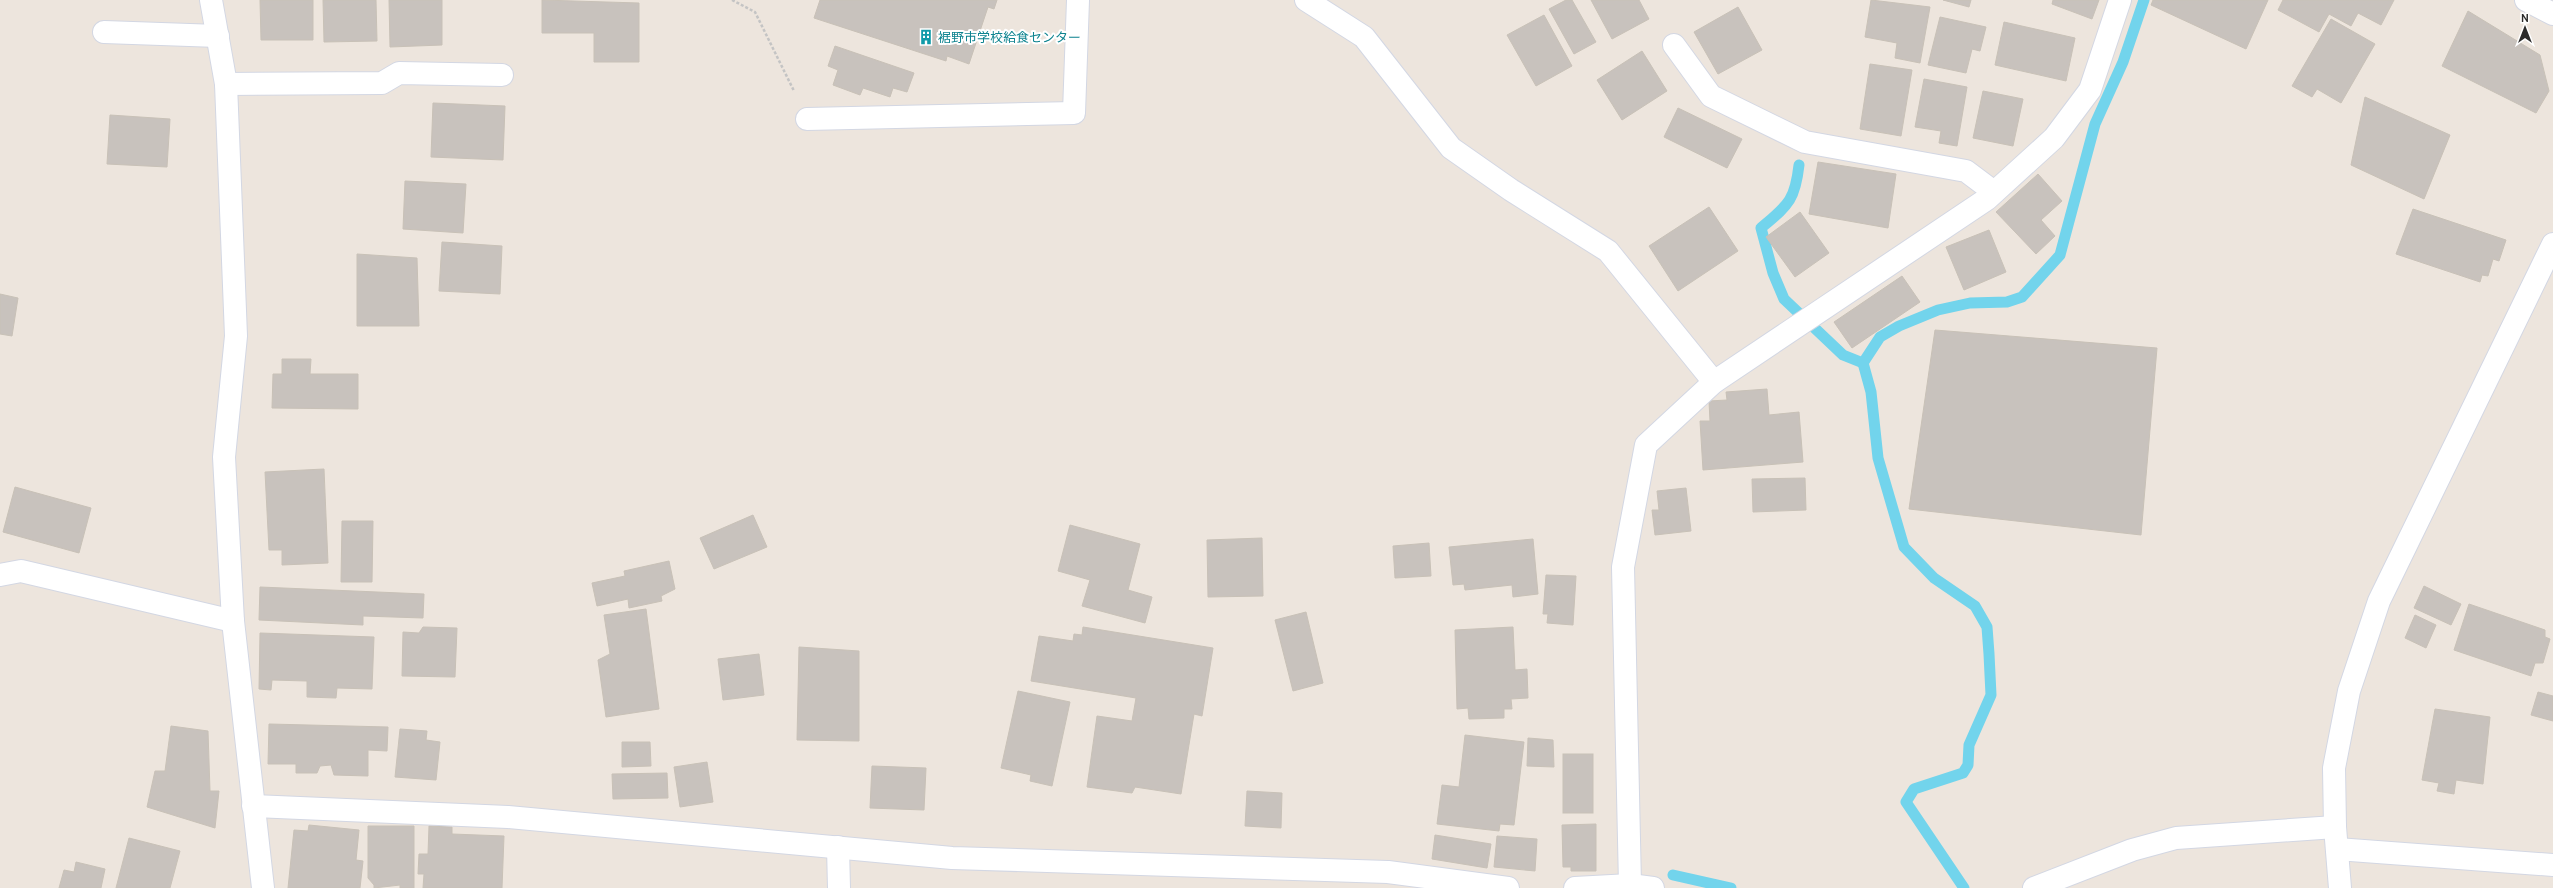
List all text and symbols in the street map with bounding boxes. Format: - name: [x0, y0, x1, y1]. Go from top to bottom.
- north arrow: [2505, 8, 2545, 48]
- text: N: [2521, 11, 2529, 25]
- building icon: 裾野市学校給食センター: [917, 28, 935, 46]
- place label: 裾野市学校給食センター: [938, 29, 1081, 45]

